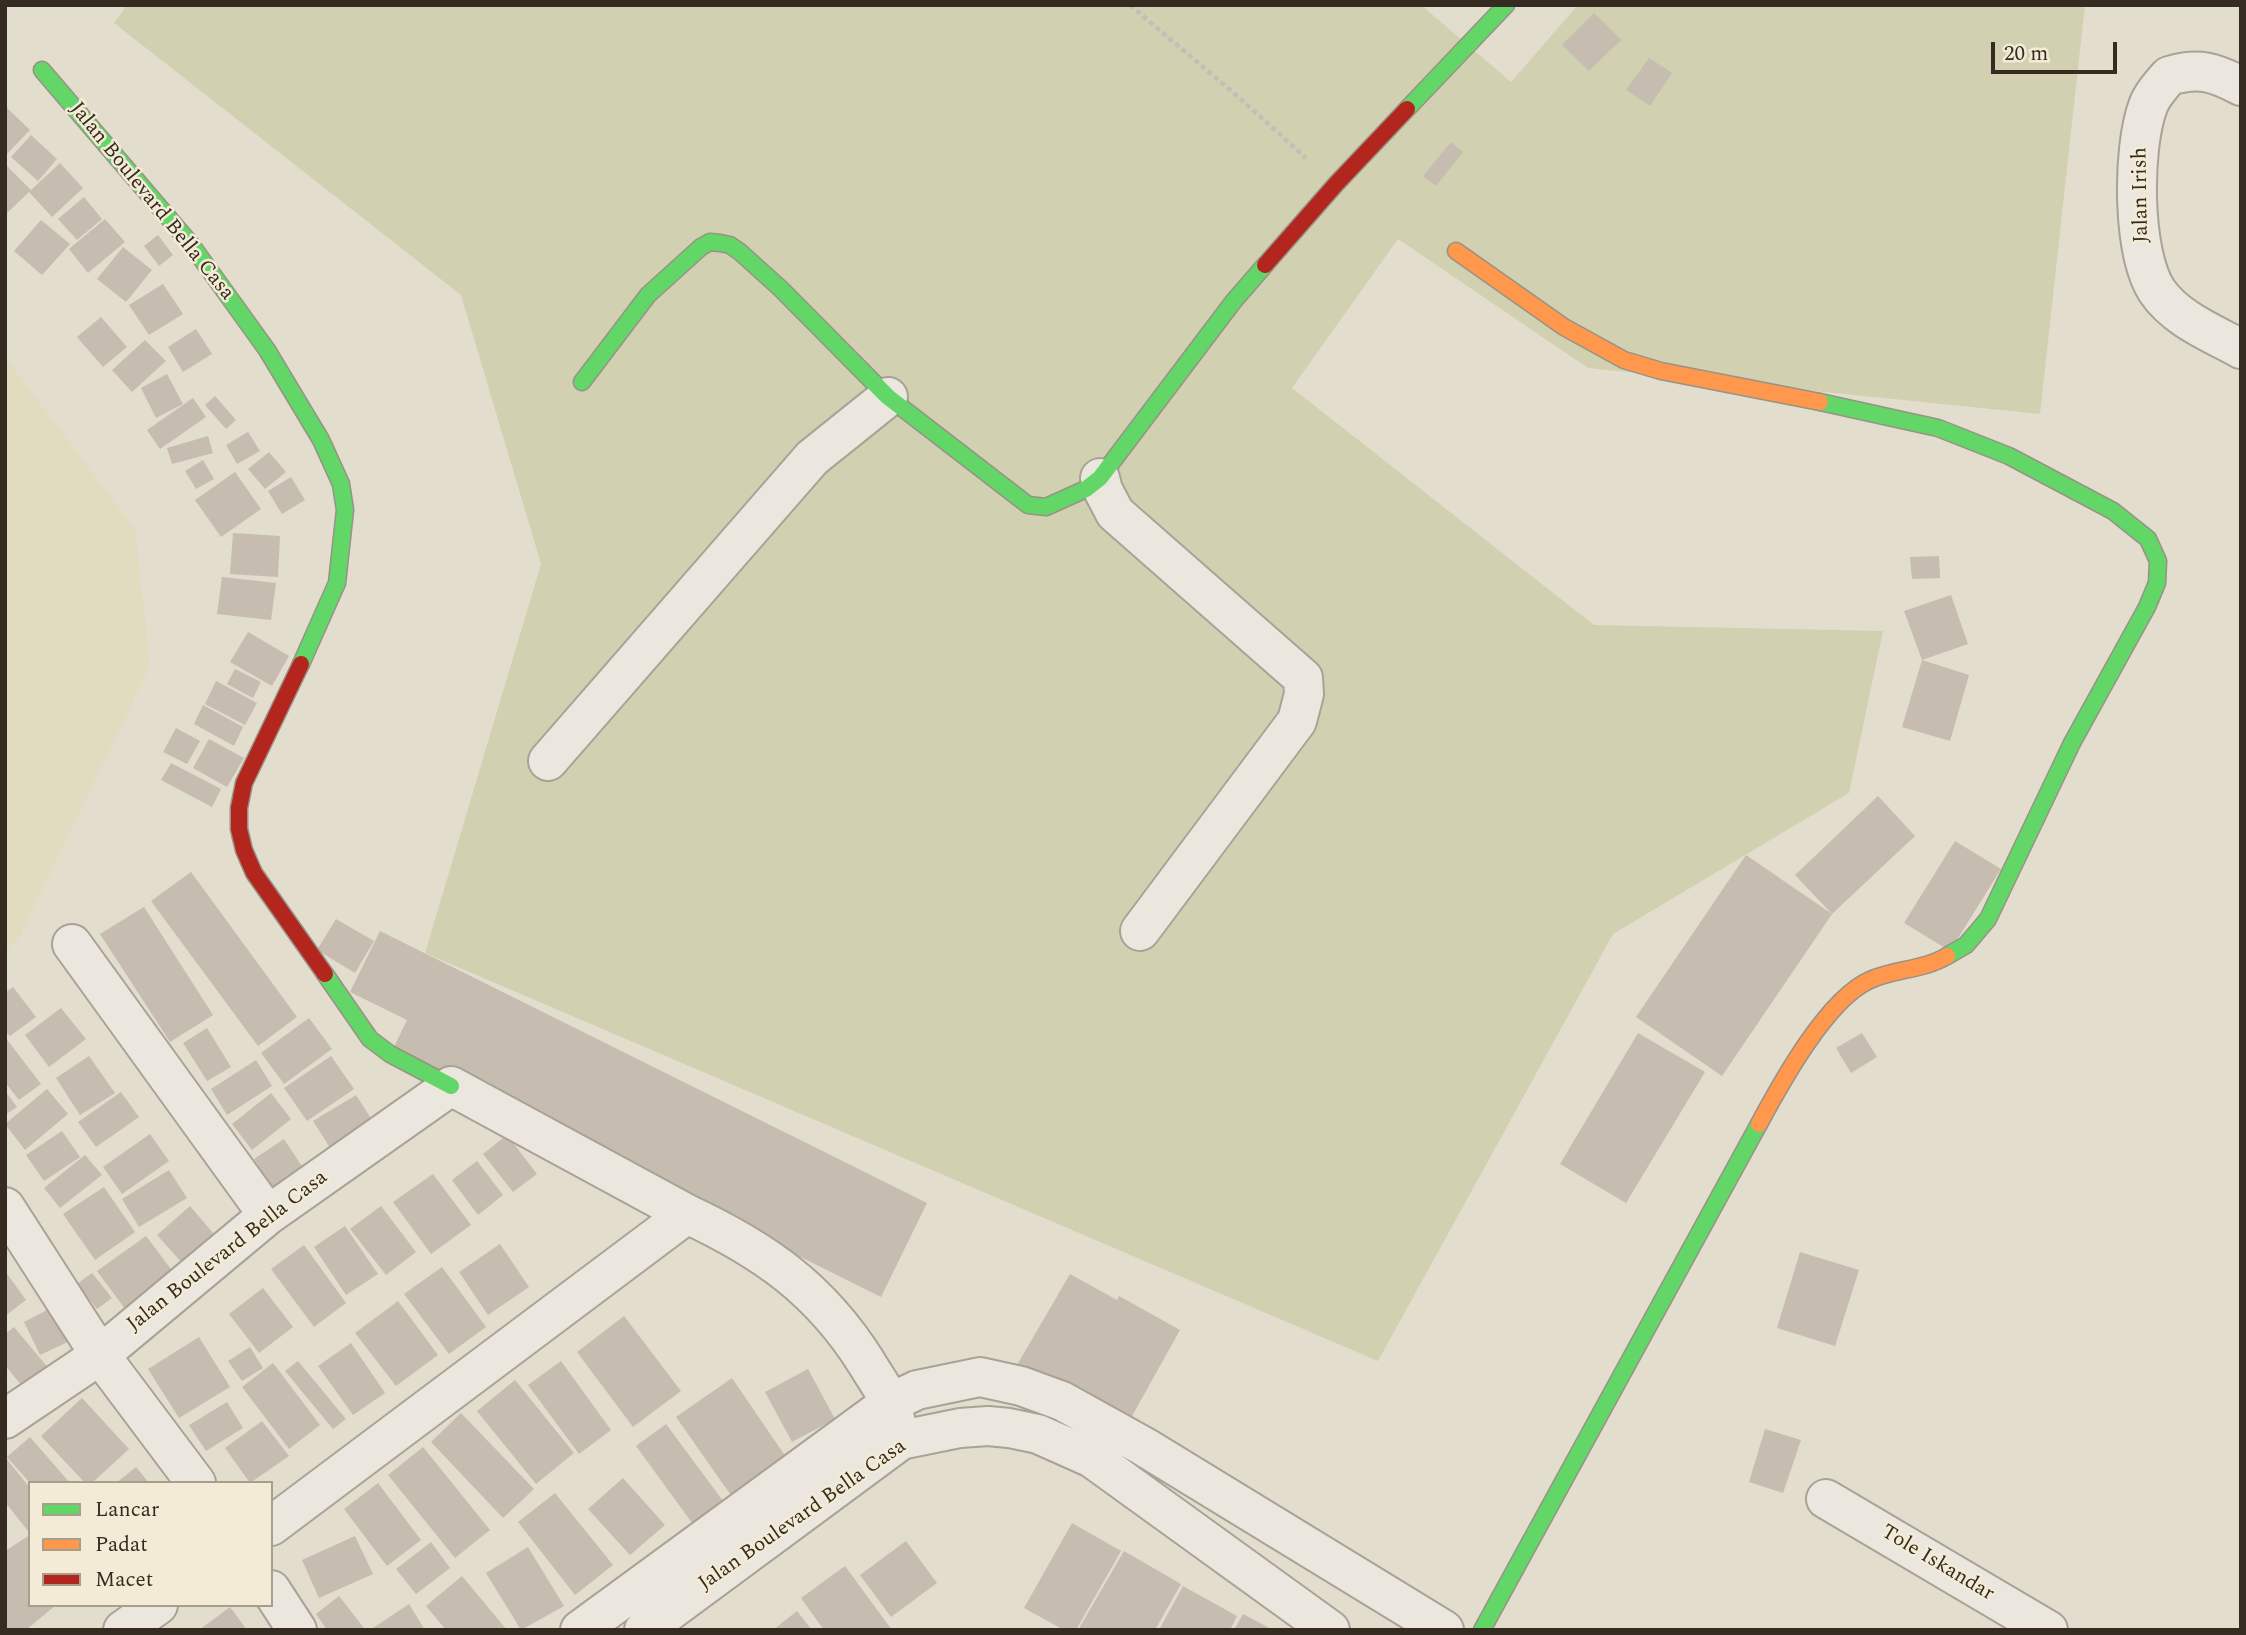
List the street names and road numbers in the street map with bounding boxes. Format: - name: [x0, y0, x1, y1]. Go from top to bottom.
- street label: Jalan Boulevard Bella Casa: [63, 98, 239, 306]
- street label: Jalan Irish: [2129, 147, 2155, 243]
- street label: Jalan Boulevard Bella Casa: [123, 1166, 333, 1338]
- street label: Jalan Boulevard Bella Casa: [694, 1435, 912, 1597]
- street label: Tole Iskandar: [1876, 1520, 1998, 1608]

